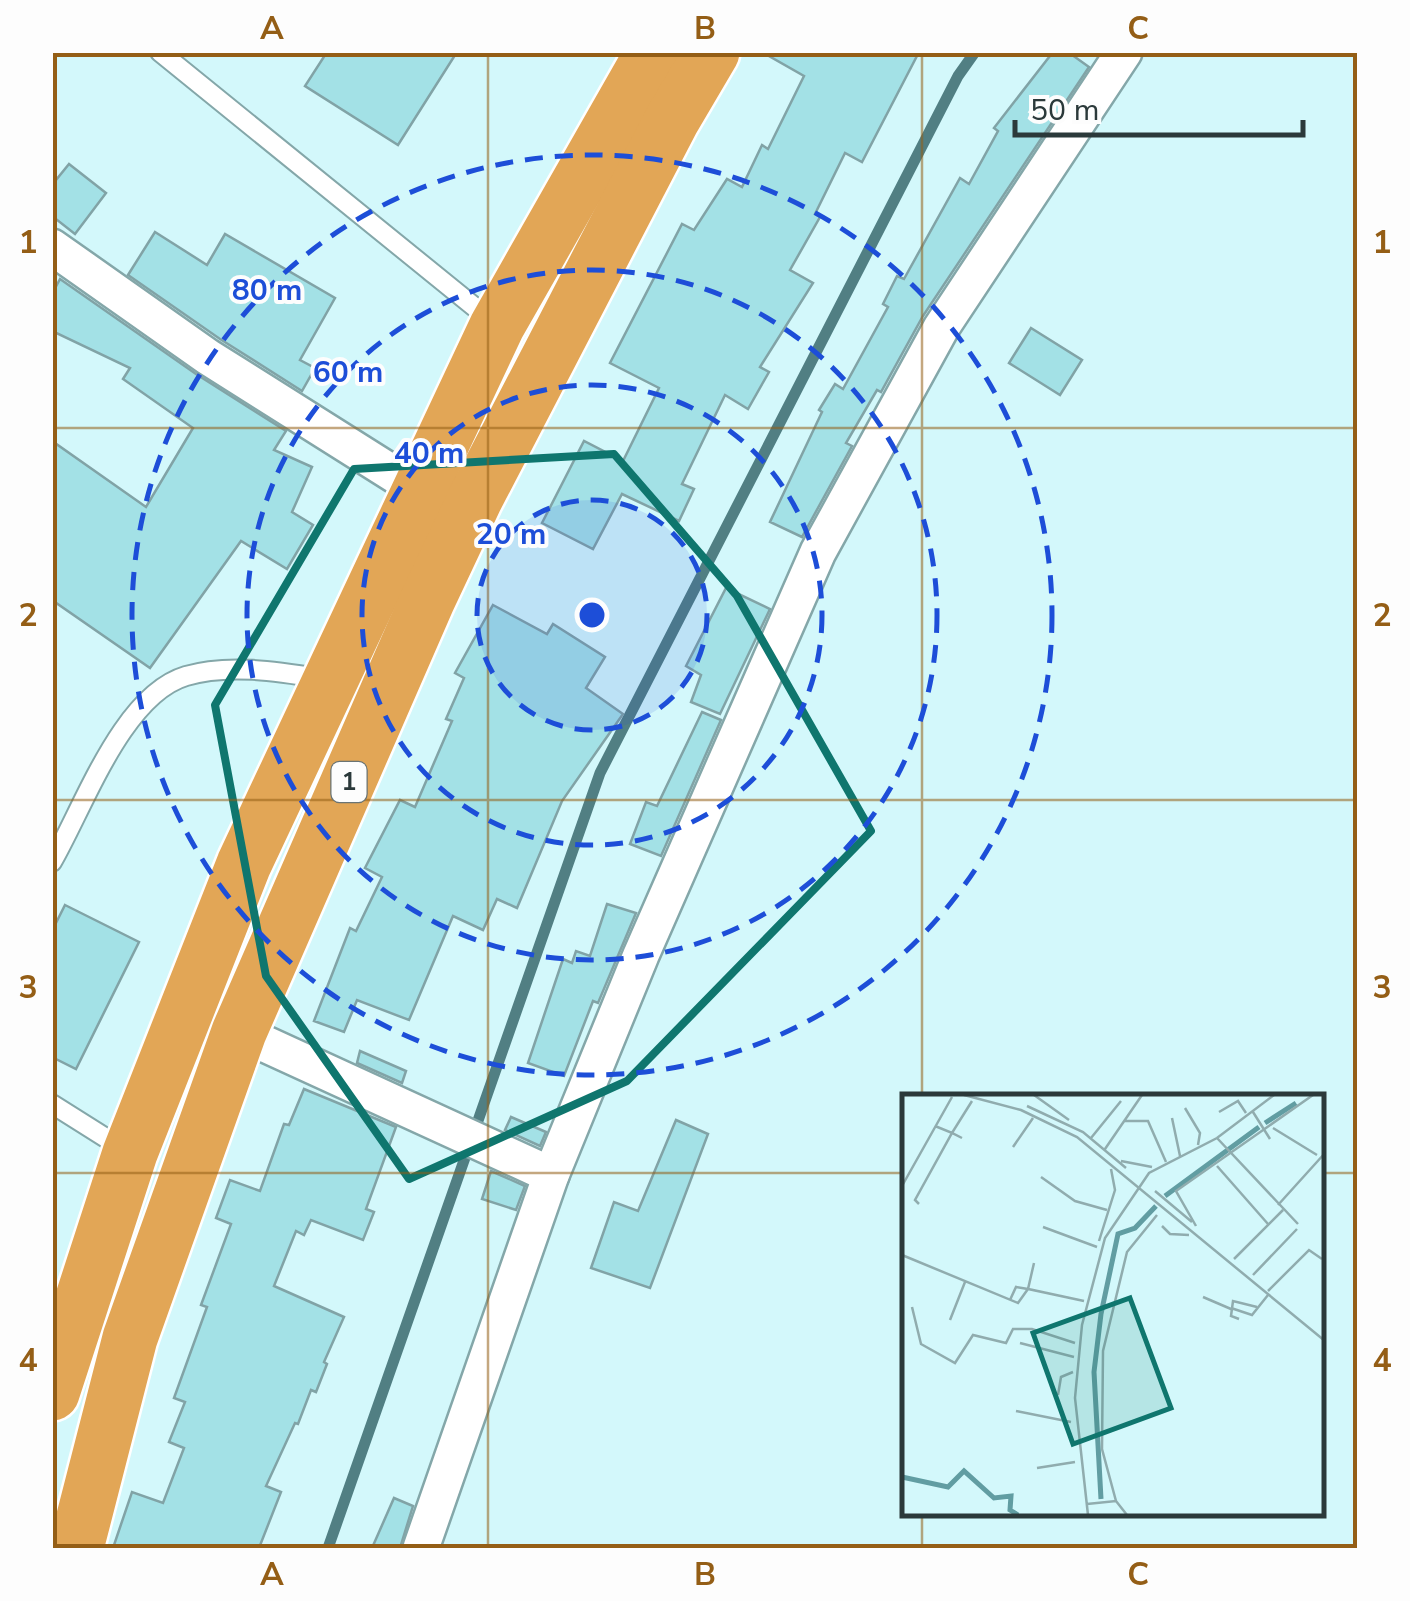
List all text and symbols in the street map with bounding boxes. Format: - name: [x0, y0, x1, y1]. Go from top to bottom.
- text: A: [260, 7, 284, 50]
- text: B: [694, 7, 716, 50]
- text: C: [1127, 7, 1149, 50]
- scale bar: [1015, 75, 1302, 137]
- text: 50 m: [1030, 90, 1099, 131]
- text: 1: [18, 221, 38, 264]
- text: 1: [1372, 221, 1392, 264]
- text: 80 m: [232, 270, 302, 311]
- text: 60 m: [313, 352, 383, 393]
- text: 40 m: [394, 433, 464, 474]
- text: 20 m: [476, 514, 546, 555]
- text: 2: [18, 594, 38, 637]
- text: 2: [1372, 594, 1392, 637]
- centre of rings: [574, 597, 610, 633]
- road number: 1: [332, 762, 366, 802]
- text: 3: [18, 966, 38, 1009]
- text: 3: [1372, 966, 1392, 1009]
- inset map: [902, 1094, 1325, 1516]
- text: 4: [18, 1339, 38, 1382]
- text: 4: [1372, 1339, 1392, 1382]
- text: A: [260, 1553, 284, 1596]
- text: B: [694, 1553, 716, 1596]
- text: C: [1127, 1553, 1149, 1596]

